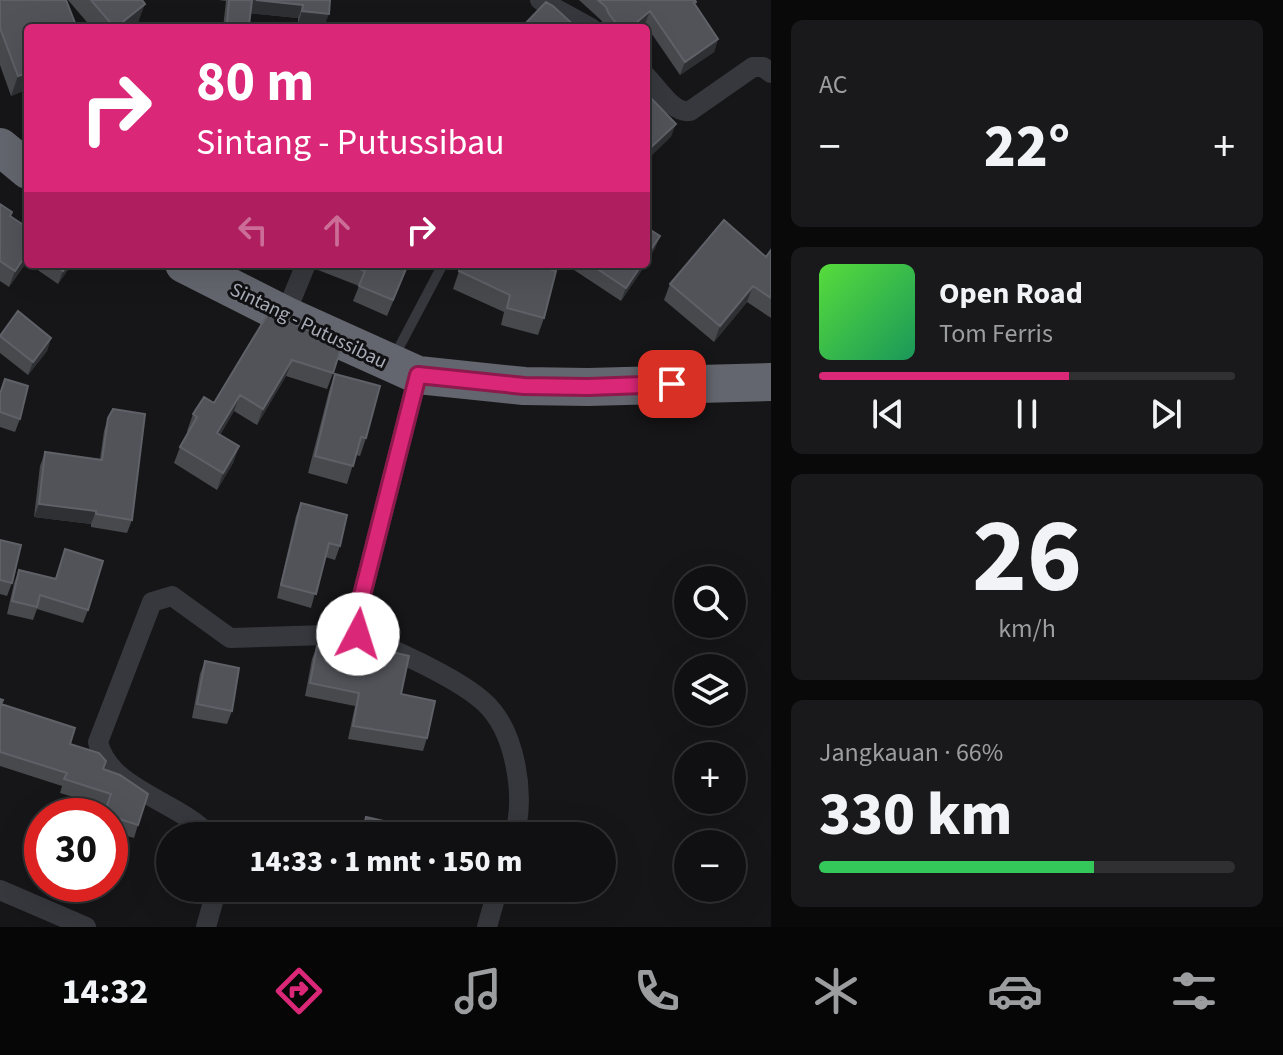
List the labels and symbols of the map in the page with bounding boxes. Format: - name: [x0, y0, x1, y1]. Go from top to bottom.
- street label: Sintang - Putussibau: [225, 276, 392, 376]
- pin: [638, 350, 706, 418]
- position arrow: [316, 592, 400, 676]
- speed limit sign: 30: [24, 798, 128, 902]

